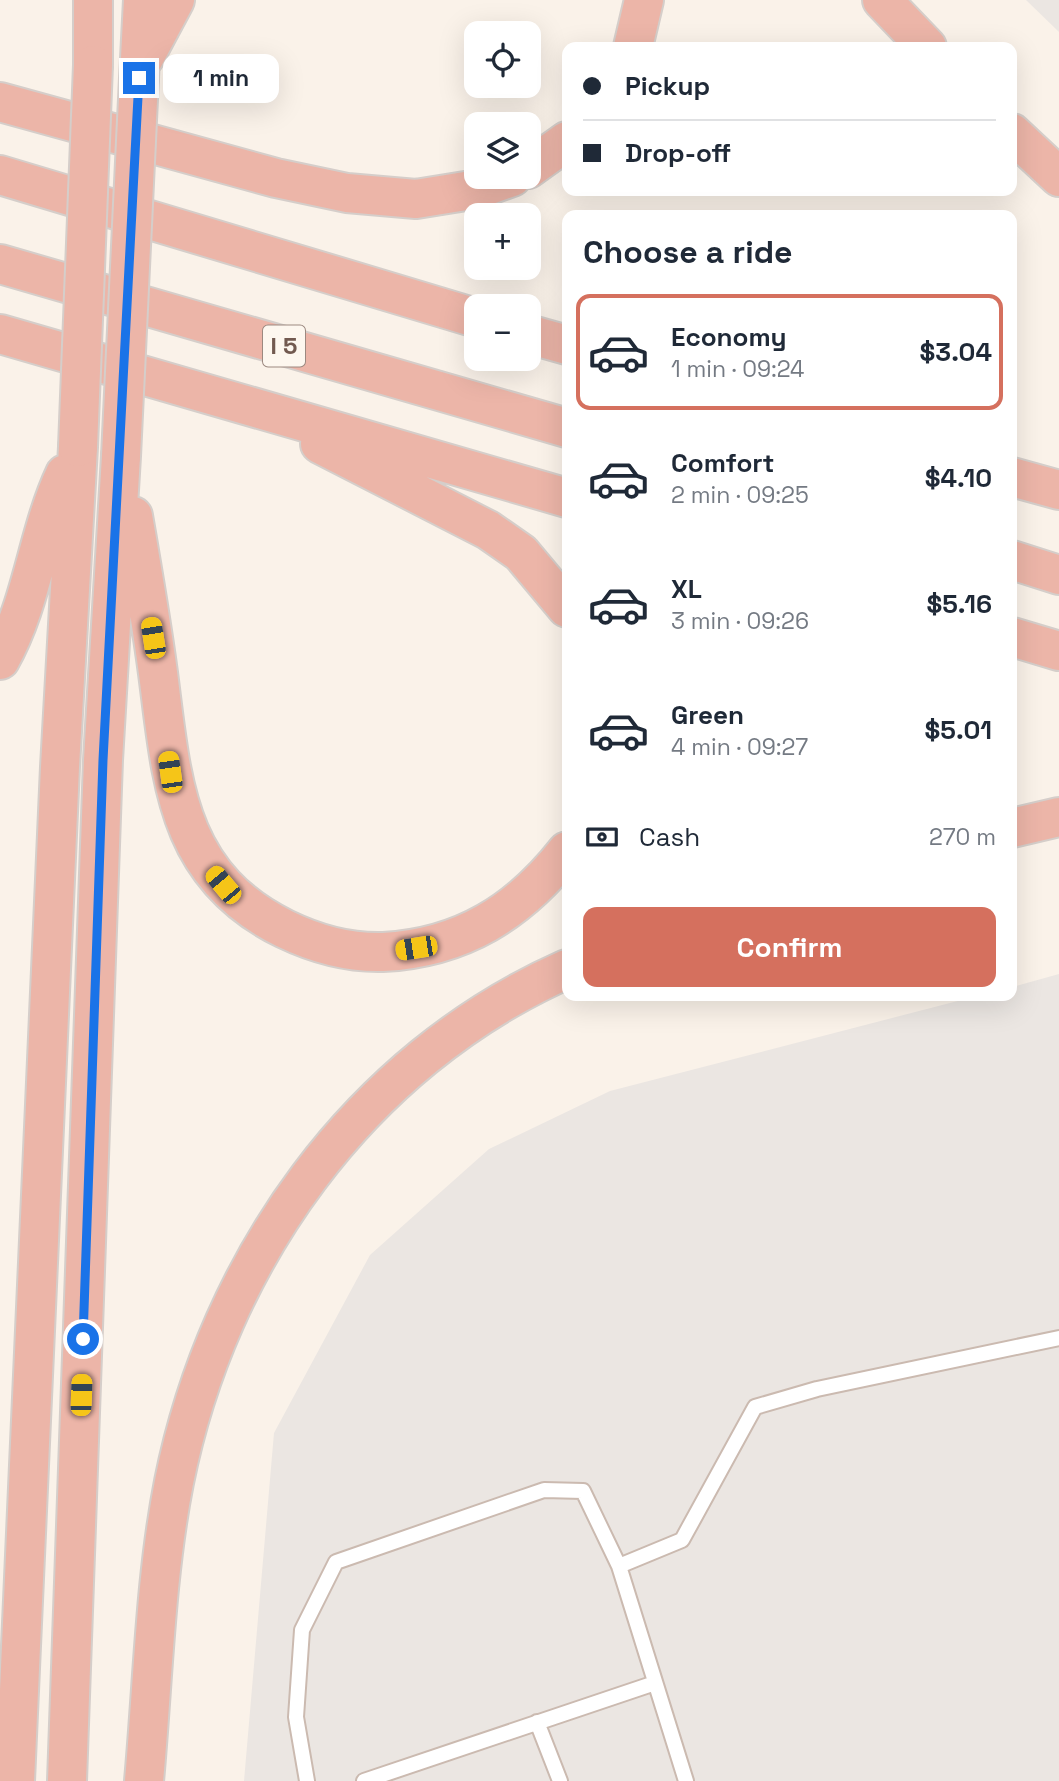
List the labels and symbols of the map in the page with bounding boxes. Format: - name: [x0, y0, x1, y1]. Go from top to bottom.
- callout: 1 min: [164, 54, 279, 102]
- route end: [123, 62, 155, 94]
- road number: I 5: [263, 326, 305, 366]
- car: [140, 616, 167, 660]
- car: [157, 750, 184, 794]
- car: [202, 862, 245, 908]
- car: [394, 934, 439, 962]
- route start: [67, 1323, 99, 1355]
- car: [70, 1374, 93, 1416]

